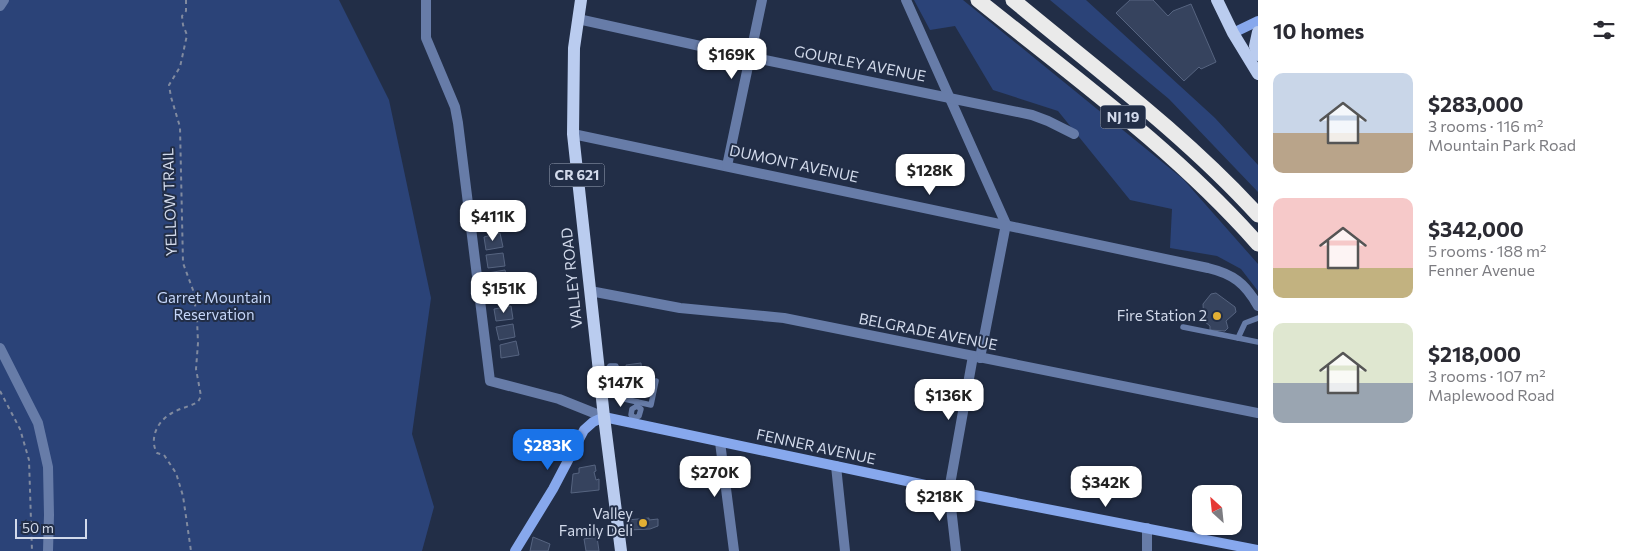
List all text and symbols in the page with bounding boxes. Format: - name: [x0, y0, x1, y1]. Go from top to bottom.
- icon: filters: [1590, 16, 1618, 44]
- text: 10 homes: [1273, 18, 1364, 43]
- pin: $169K: [697, 38, 767, 80]
- street label: GOURLEY AVENUE: [793, 41, 928, 85]
- text: $169K: [708, 44, 756, 63]
- text: $283,000: [1428, 91, 1524, 116]
- icon: home: [1313, 93, 1373, 153]
- road number: NJ 19: [1100, 105, 1146, 128]
- text: 3 rooms · 116 m²: [1428, 116, 1543, 135]
- text: Mountain Park Road: [1428, 135, 1576, 154]
- street label: DUMONT AVENUE: [728, 141, 861, 186]
- street label: YELLOW TRAIL: [158, 147, 180, 257]
- pin: $128K: [895, 154, 965, 196]
- text: $128K: [907, 160, 953, 179]
- road number: CR 621: [550, 164, 604, 186]
- pin: $411K: [458, 200, 528, 242]
- text: $411K: [471, 206, 515, 225]
- text: $342,000: [1428, 216, 1524, 241]
- icon: home: [1313, 218, 1373, 278]
- street label: VALLEY ROAD: [557, 227, 585, 329]
- text: 5 rooms · 188 m²: [1428, 241, 1546, 260]
- text: Fenner Avenue: [1428, 260, 1535, 279]
- pin: $151K: [469, 272, 539, 314]
- text: $151K: [482, 278, 526, 297]
- park label: Garret Mountain Reservation: [157, 288, 271, 323]
- place label: Fire Station 2: [1117, 306, 1207, 324]
- street label: BELGRADE AVENUE: [857, 309, 999, 353]
- marker: Fire Station 2: [1211, 310, 1223, 322]
- text: $218,000: [1428, 341, 1521, 366]
- icon: home: [1313, 343, 1373, 403]
- pin: $147K: [586, 366, 656, 408]
- text: 3 rooms · 107 m²: [1428, 366, 1546, 385]
- text: $147K: [598, 372, 644, 391]
- pin: $136K: [914, 378, 984, 421]
- text: $136K: [926, 385, 972, 404]
- text: Maplewood Road: [1428, 385, 1555, 404]
- street label: FENNER AVENUE: [755, 425, 878, 467]
- pin: $283K: [513, 428, 583, 471]
- text: $283K: [524, 435, 572, 454]
- pin: $270K: [680, 456, 750, 498]
- text: $270K: [691, 462, 739, 481]
- pin: $342K: [1071, 466, 1141, 508]
- text: $342K: [1082, 472, 1130, 491]
- pin: $218K: [905, 480, 975, 522]
- north arrow: [1192, 485, 1242, 535]
- map controls: [1192, 485, 1242, 535]
- text: $218K: [917, 486, 963, 505]
- place label: Valley Family Deli: [559, 504, 633, 539]
- scale bar: [15, 516, 88, 539]
- marker: Valley Family Deli: [637, 517, 649, 529]
- text: 50 m: [22, 519, 54, 536]

